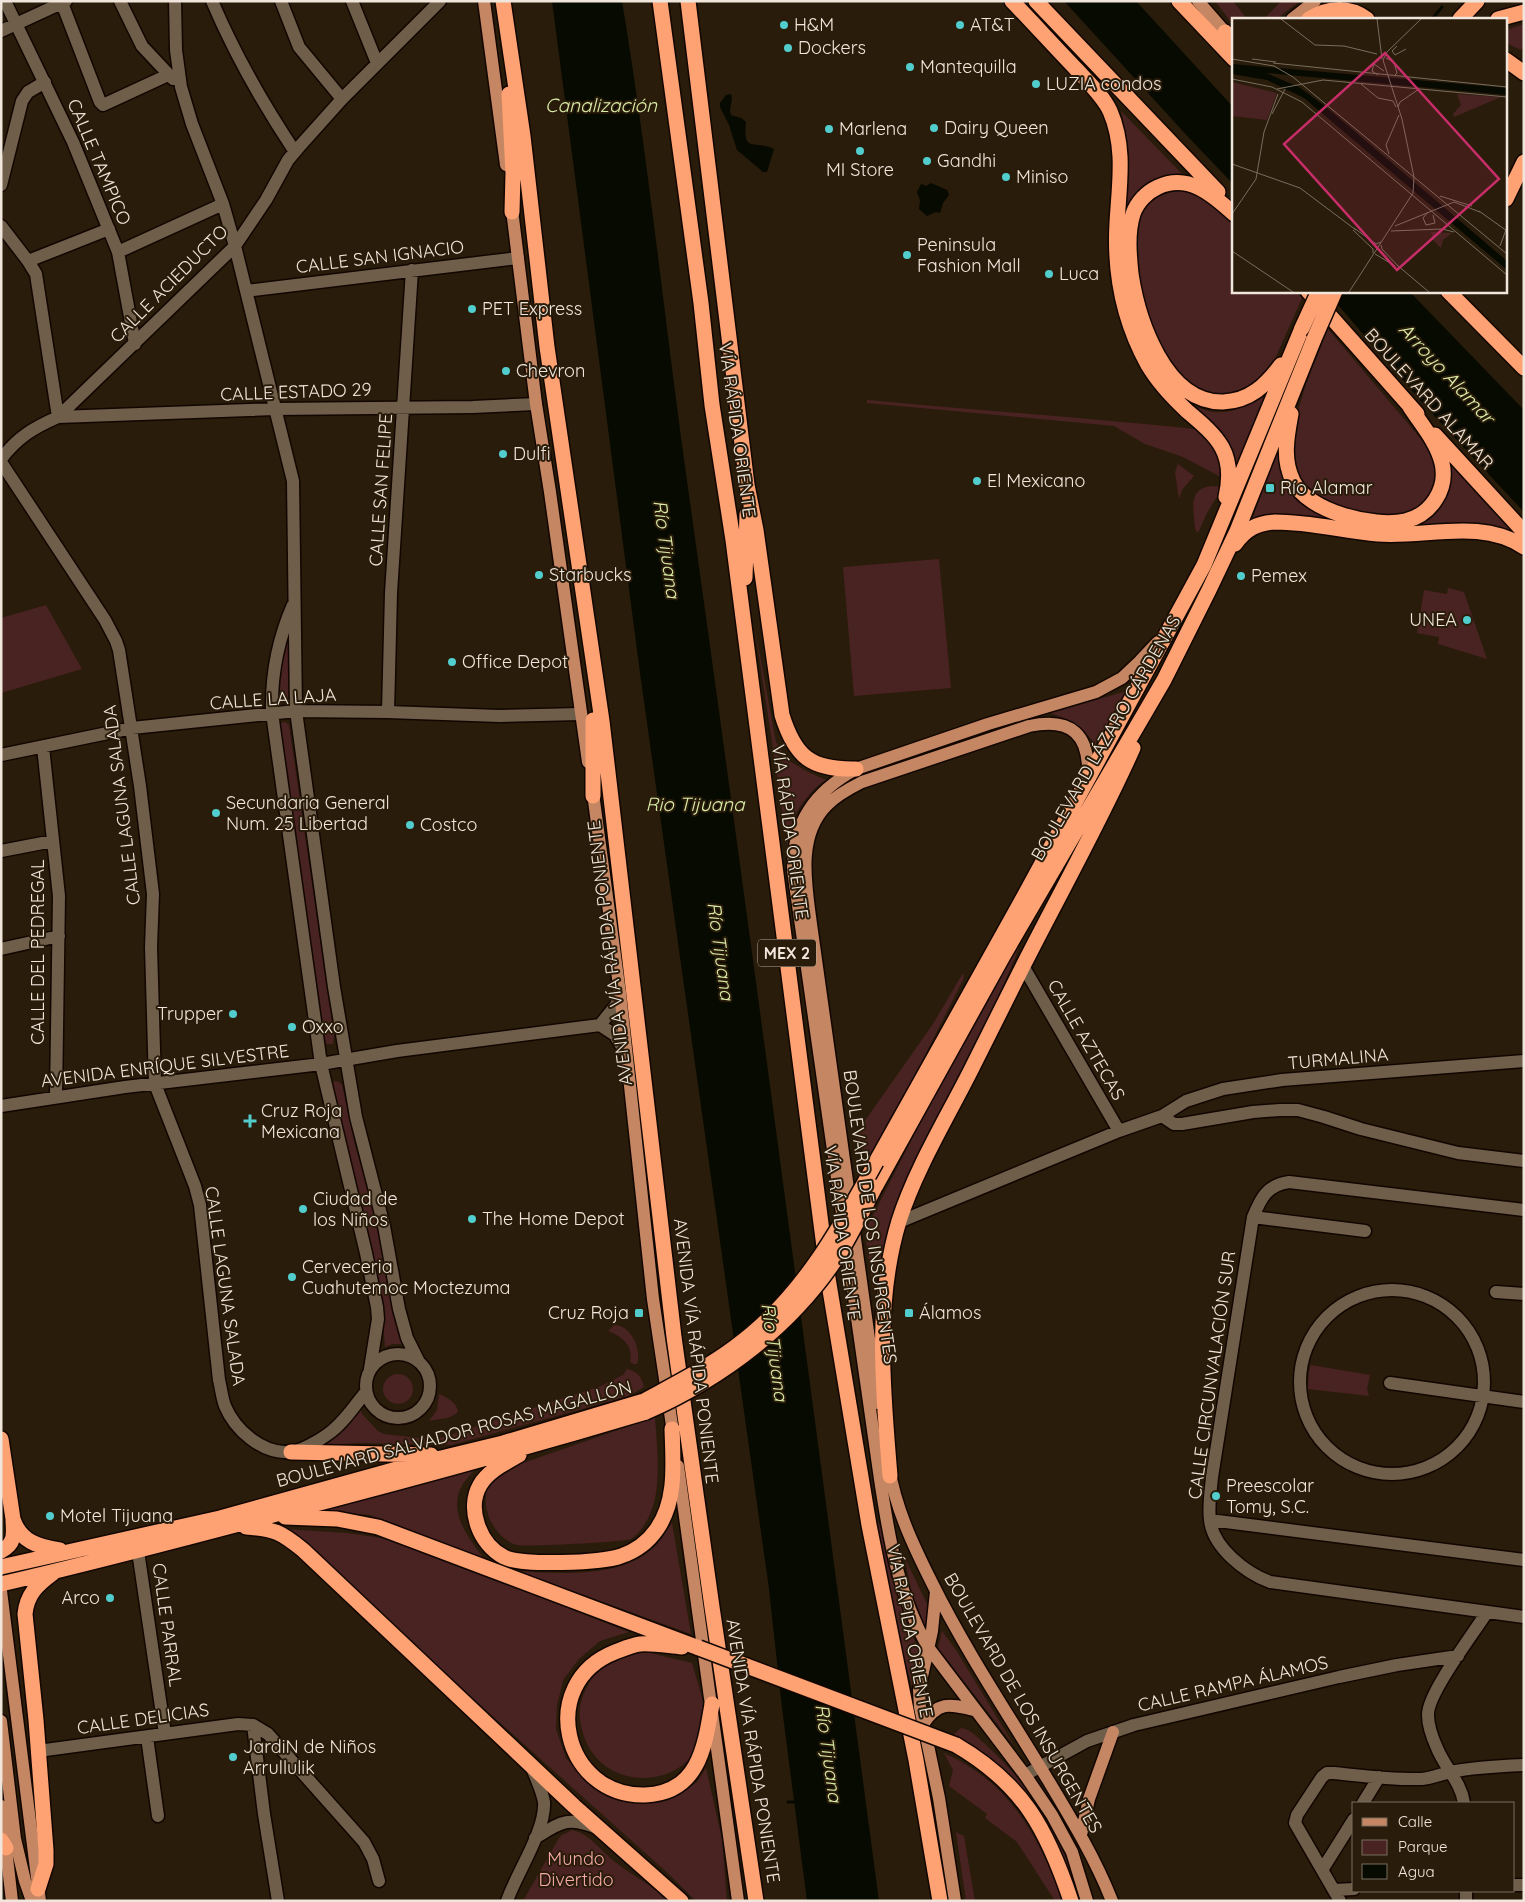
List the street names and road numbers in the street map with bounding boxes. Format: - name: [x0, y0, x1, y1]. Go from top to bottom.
- street label: CALLE TAMPICO: [63, 95, 136, 228]
- street label: CALLE ACIEDUCTO: [105, 220, 232, 347]
- street label: CALLE SAN IGNACIO: [295, 235, 465, 278]
- street label: BOULEVARD ALAMAR: [1360, 323, 1499, 474]
- street label: VÍA RÁPIDA ORIENTE: [714, 341, 761, 519]
- street label: CALLE ESTADO 29: [220, 377, 372, 406]
- street label: CALLE SAN FELIPE: [364, 413, 397, 567]
- street label: BOULEVARD LÁZARO CÁRDENAS: [1026, 611, 1185, 865]
- street label: CALLE LA LAJA: [209, 683, 337, 714]
- street label: CALLE LAGUNA SALADA: [98, 703, 145, 906]
- street label: VÍA RÁPIDA ORIENTE: [767, 743, 814, 921]
- street label: AVENIDA VÍA RÁPIDA PONIENTE: [582, 819, 637, 1087]
- street label: CALLE DEL PEDREGAL: [26, 859, 49, 1045]
- road number: MEX 2: [758, 940, 816, 966]
- street label: CALLE AZTECAS: [1043, 975, 1130, 1104]
- street label: AVENIDA ENRÍQUE SILVESTRE: [40, 1039, 290, 1092]
- street label: TURMALINA: [1287, 1043, 1390, 1074]
- street label: BOULEVARD DE LOS INSURGENTES: [838, 1068, 903, 1366]
- street label: VÍA RÁPIDA ORIENTE: [819, 1144, 866, 1322]
- street label: CALLE LAGUNA SALADA: [200, 1185, 251, 1388]
- street label: AVENIDA VÍA RÁPIDA PONIENTE: [669, 1217, 724, 1485]
- street label: CALLE CIRCUNVALACIÓN SUR: [1183, 1249, 1240, 1501]
- street label: BOULEVARD SALVADOR ROSAS MAGALLÓN: [273, 1375, 634, 1492]
- street label: VÍA RÁPIDA ORIENTE: [882, 1542, 939, 1720]
- street label: CALLE PARRAL: [147, 1562, 188, 1689]
- street label: BOULEVARD DE LOS INSURGENTES: [939, 1568, 1108, 1837]
- street label: AVENIDA VÍA RÁPIDA PONIENTE: [721, 1617, 786, 1885]
- street label: CALLE RAMPA ÁLAMOS: [1136, 1650, 1330, 1717]
- street label: CALLE DELICIAS: [76, 1698, 210, 1739]

